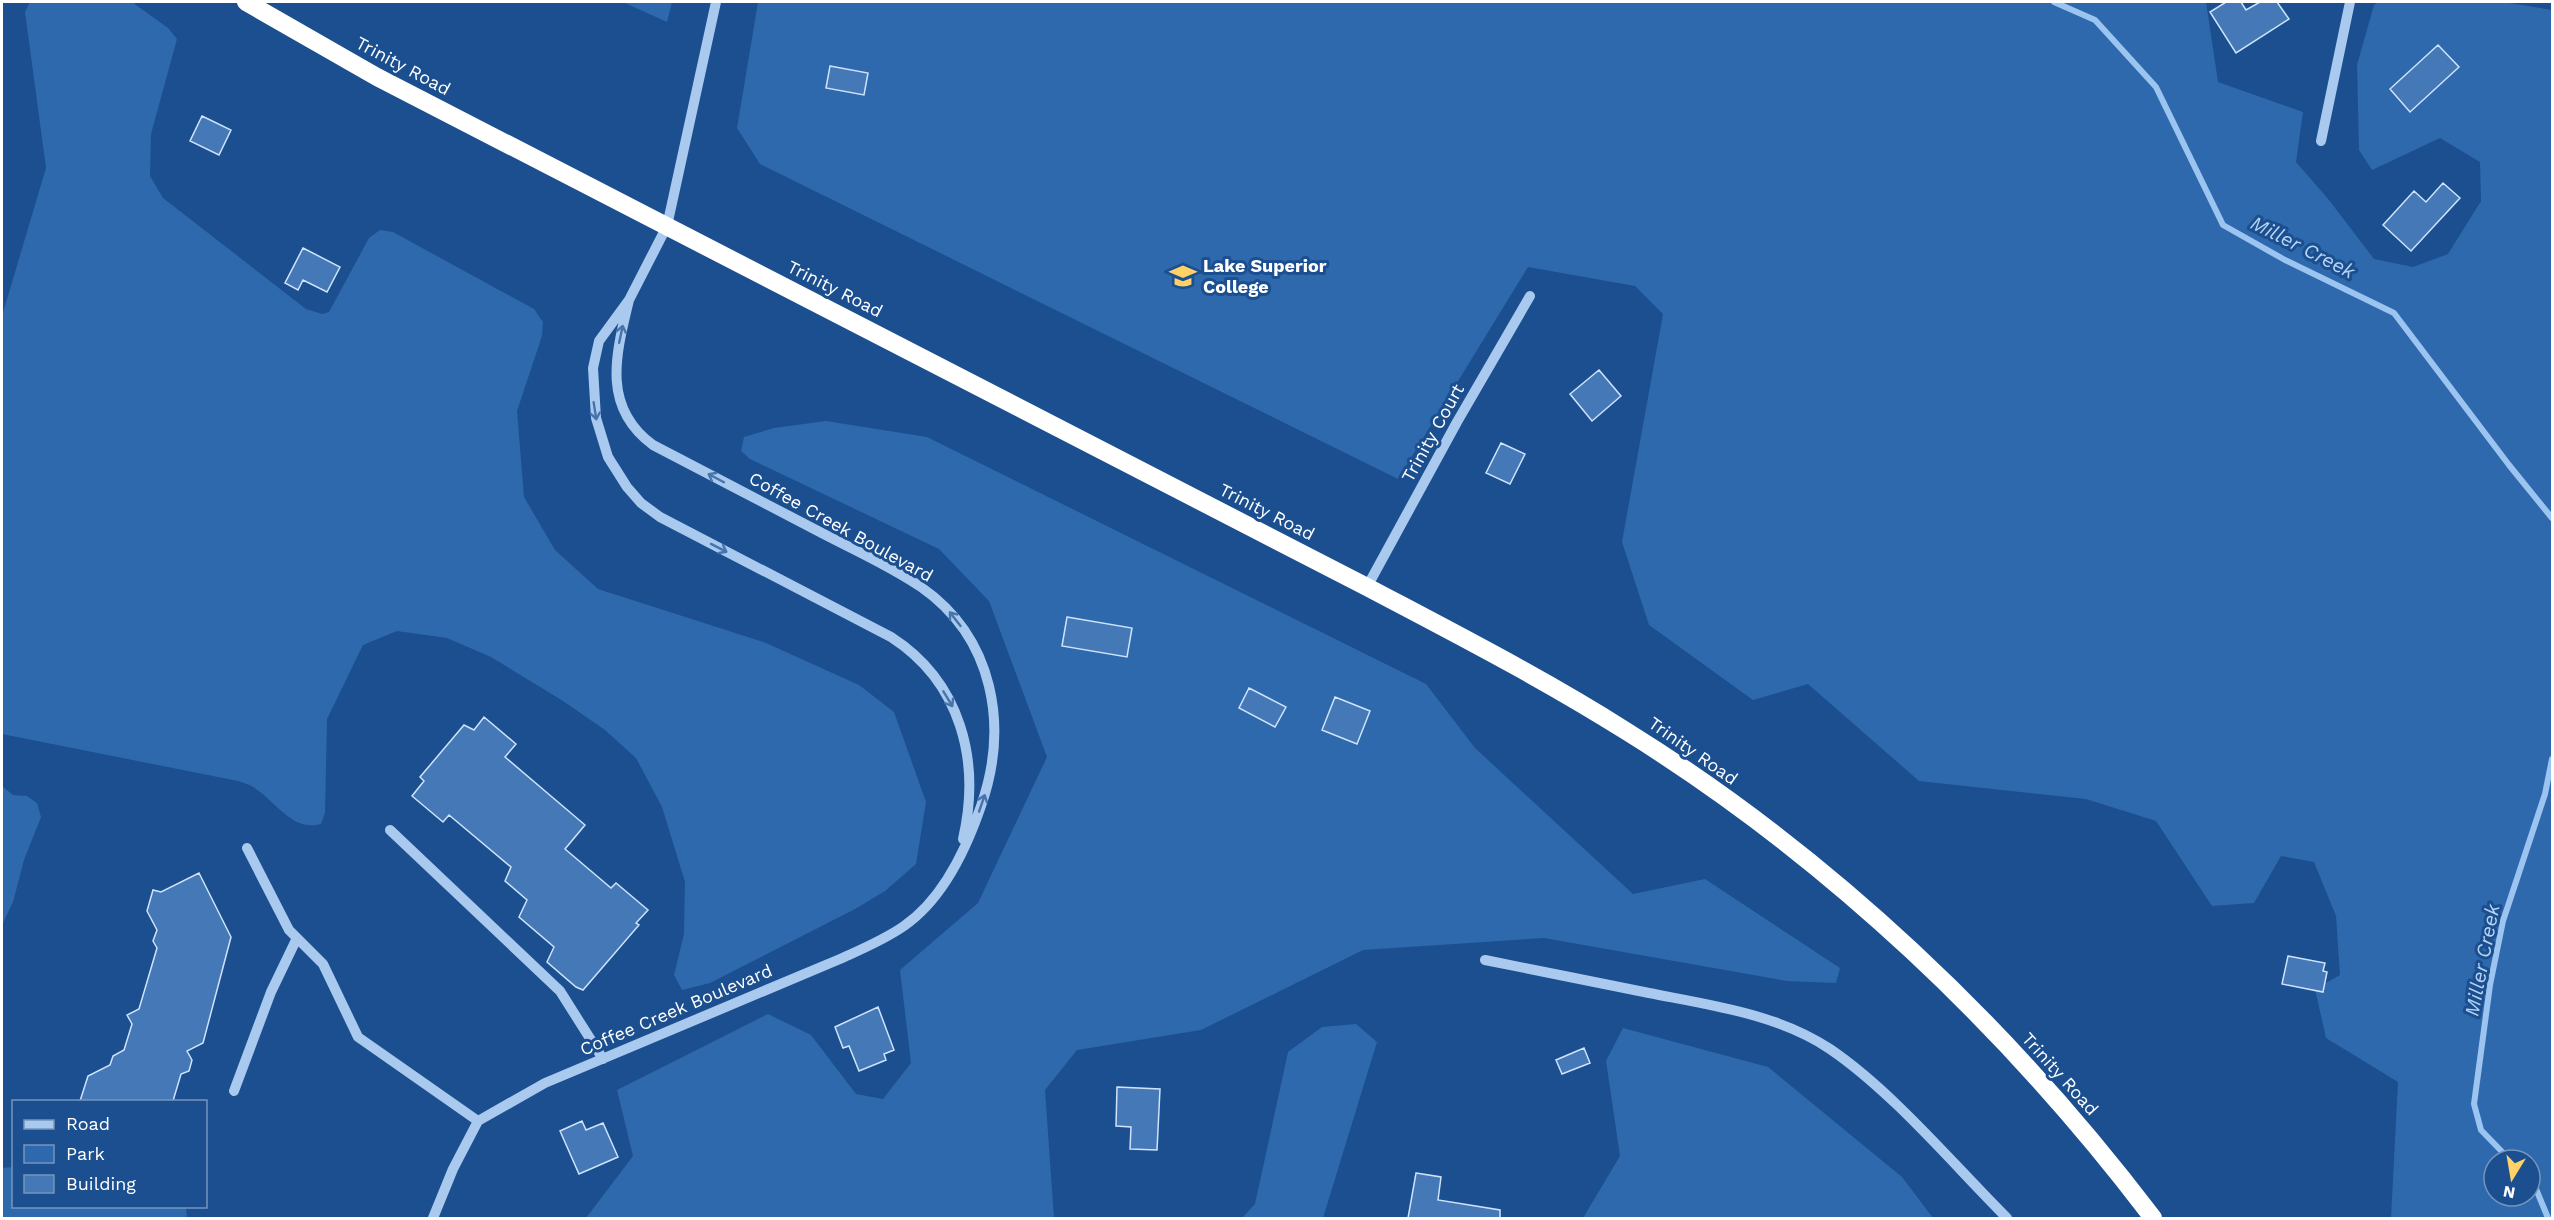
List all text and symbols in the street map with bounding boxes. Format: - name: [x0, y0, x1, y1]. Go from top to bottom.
- street label: Trinity Road: [352, 32, 454, 99]
- water label: Miller Creek: [2247, 210, 2360, 284]
- place label: Lake Superior College: [1203, 255, 1327, 297]
- street label: Trinity Road: [784, 256, 886, 322]
- school or university icon: Lake Superior College: [1168, 261, 1198, 291]
- one-way arrow: [615, 325, 627, 344]
- street label: Trinity Court: [1397, 380, 1468, 485]
- one-way arrow: [590, 401, 601, 420]
- street label: Coffee Creek Boulevard: [746, 467, 937, 586]
- one-way arrow: [708, 472, 725, 484]
- street label: Trinity Road: [1216, 479, 1318, 545]
- one-way arrow: [709, 543, 727, 555]
- one-way arrow: [948, 611, 961, 627]
- one-way arrow: [943, 690, 955, 707]
- street label: Trinity Road: [1645, 712, 1742, 789]
- one-way arrow: [978, 794, 989, 813]
- water label: Miller Creek: [2459, 901, 2505, 1018]
- street label: Coffee Creek Boulevard: [576, 959, 775, 1060]
- street label: Trinity Road: [2018, 1028, 2103, 1119]
- legend: [12, 1100, 207, 1208]
- text: Road: [66, 1113, 110, 1134]
- text: Park: [66, 1143, 105, 1164]
- north arrow: [2482, 1148, 2542, 1208]
- text: Building: [66, 1173, 136, 1194]
- text: N: [2502, 1182, 2517, 1203]

